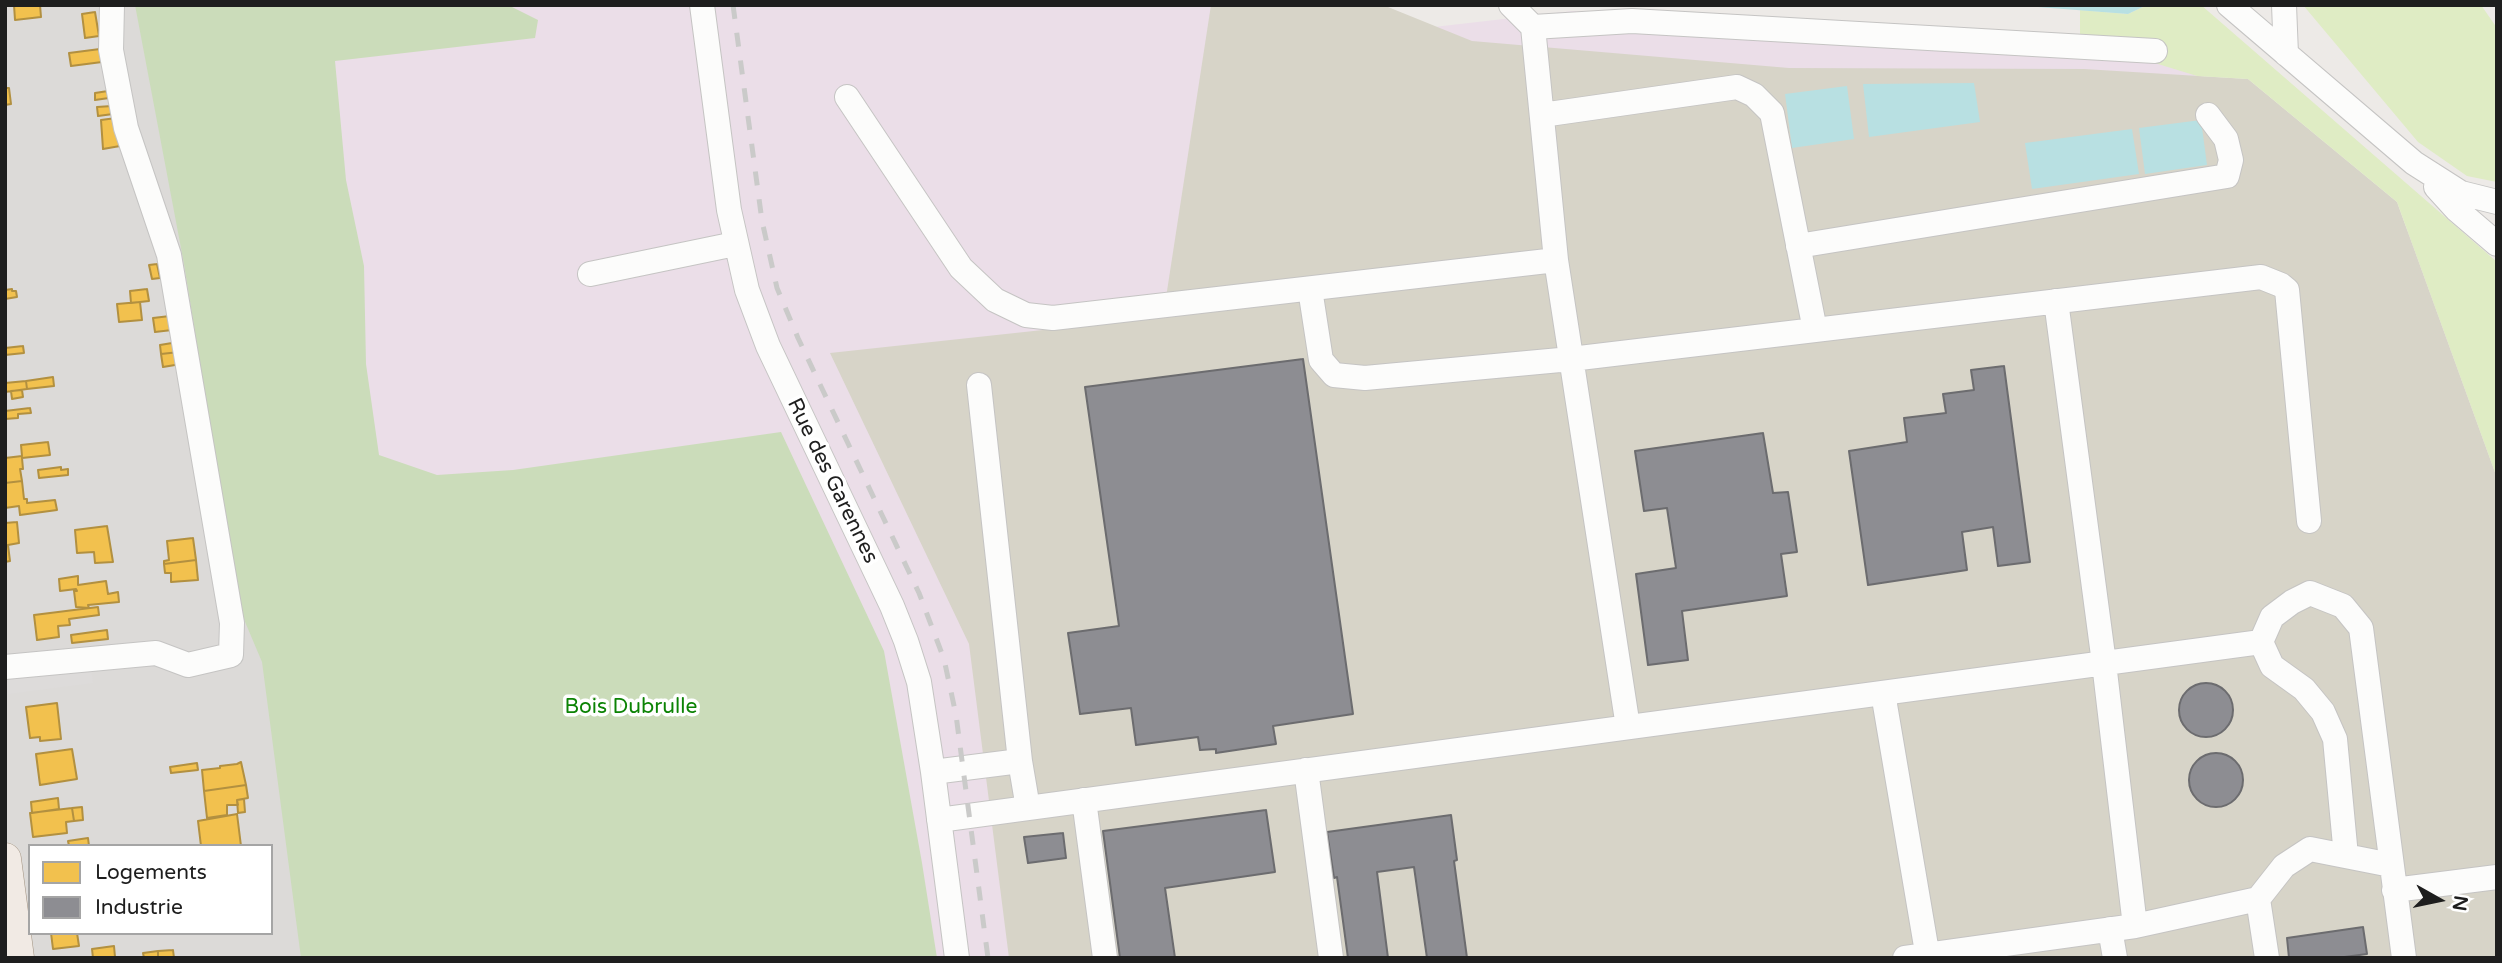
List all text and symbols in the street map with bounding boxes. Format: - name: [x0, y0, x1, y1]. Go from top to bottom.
- street label: Rue des Garennes: [781, 394, 883, 568]
- park label: Bois Dubrulle: [565, 694, 697, 720]
- legend: [28, 844, 273, 935]
- text: Logements: [95, 860, 207, 885]
- north arrow: [2404, 865, 2474, 935]
- text: N: [2448, 894, 2472, 913]
- text: Industrie: [95, 895, 183, 920]

